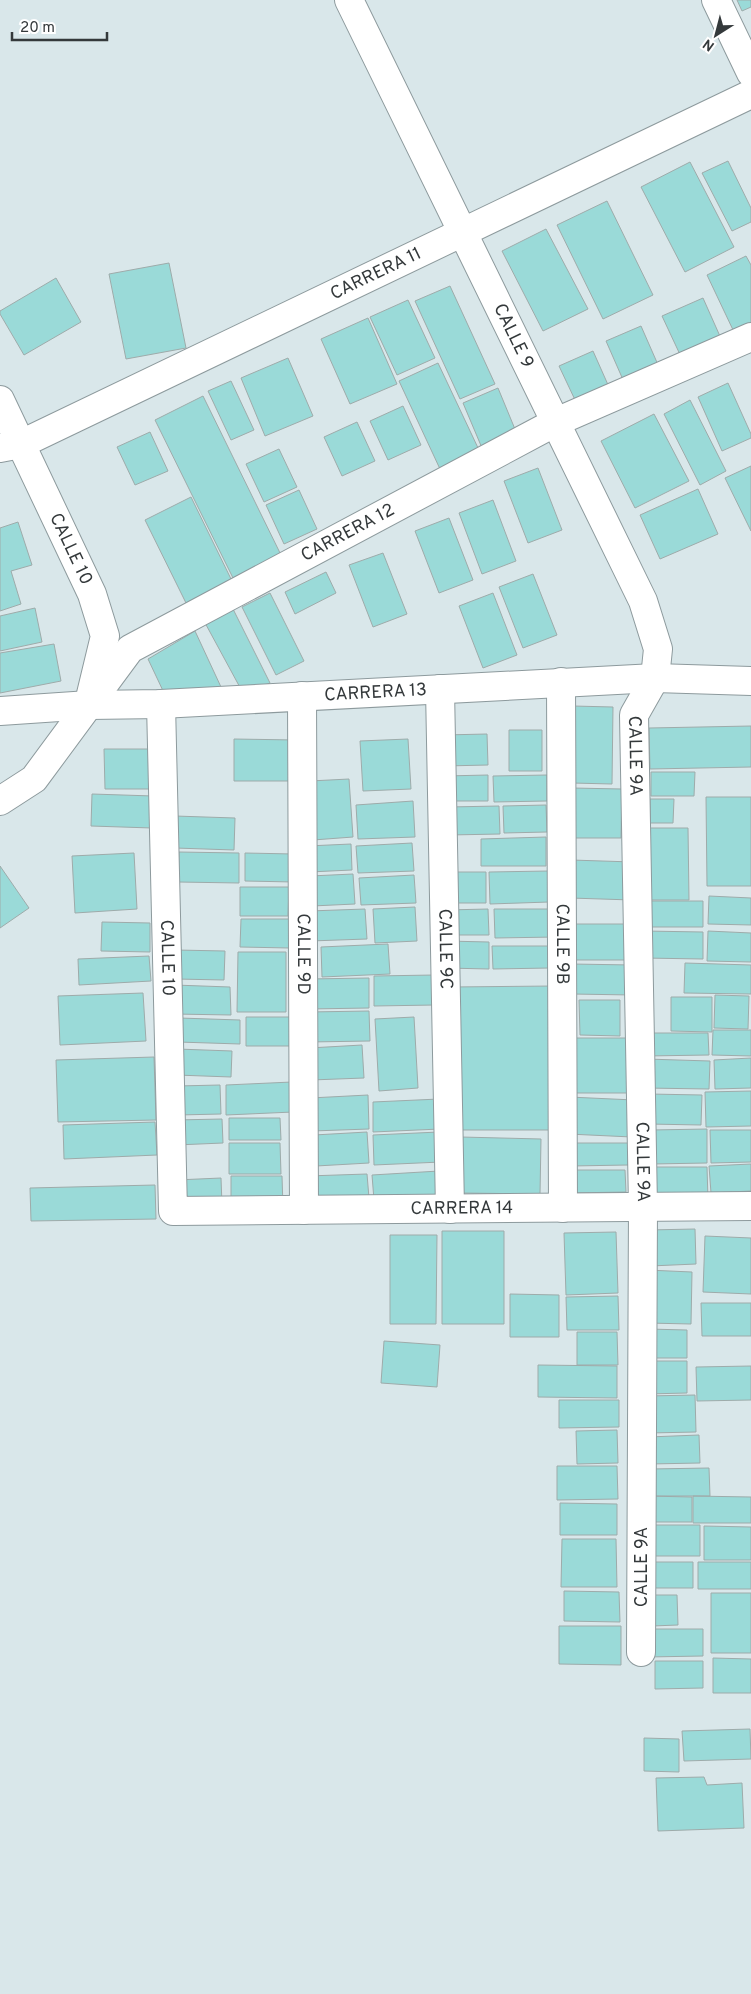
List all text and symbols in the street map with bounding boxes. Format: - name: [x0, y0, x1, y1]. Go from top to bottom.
- scale bar: [12, 10, 108, 42]
- north arrow: [691, 10, 741, 60]
- text: 20 m: [20, 19, 55, 38]
- text: N: [700, 34, 718, 54]
- street label: CARRERA 11: [327, 242, 425, 305]
- street label: CALLE 9: [488, 300, 539, 372]
- street label: CARRERA 12: [297, 499, 399, 567]
- street label: CALLE 10: [44, 510, 98, 589]
- street label: CARRERA 13: [324, 679, 427, 707]
- street label: CALLE 9A: [623, 715, 647, 796]
- street label: CALLE 9B: [550, 904, 574, 984]
- street label: CALLE 9C: [433, 908, 457, 990]
- street label: CALLE 9D: [291, 913, 315, 995]
- street label: CALLE 10: [155, 919, 179, 996]
- street label: CALLE 9A: [630, 1121, 654, 1202]
- street label: CARRERA 14: [410, 1197, 513, 1220]
- street label: CALLE 9A: [631, 1527, 654, 1607]

